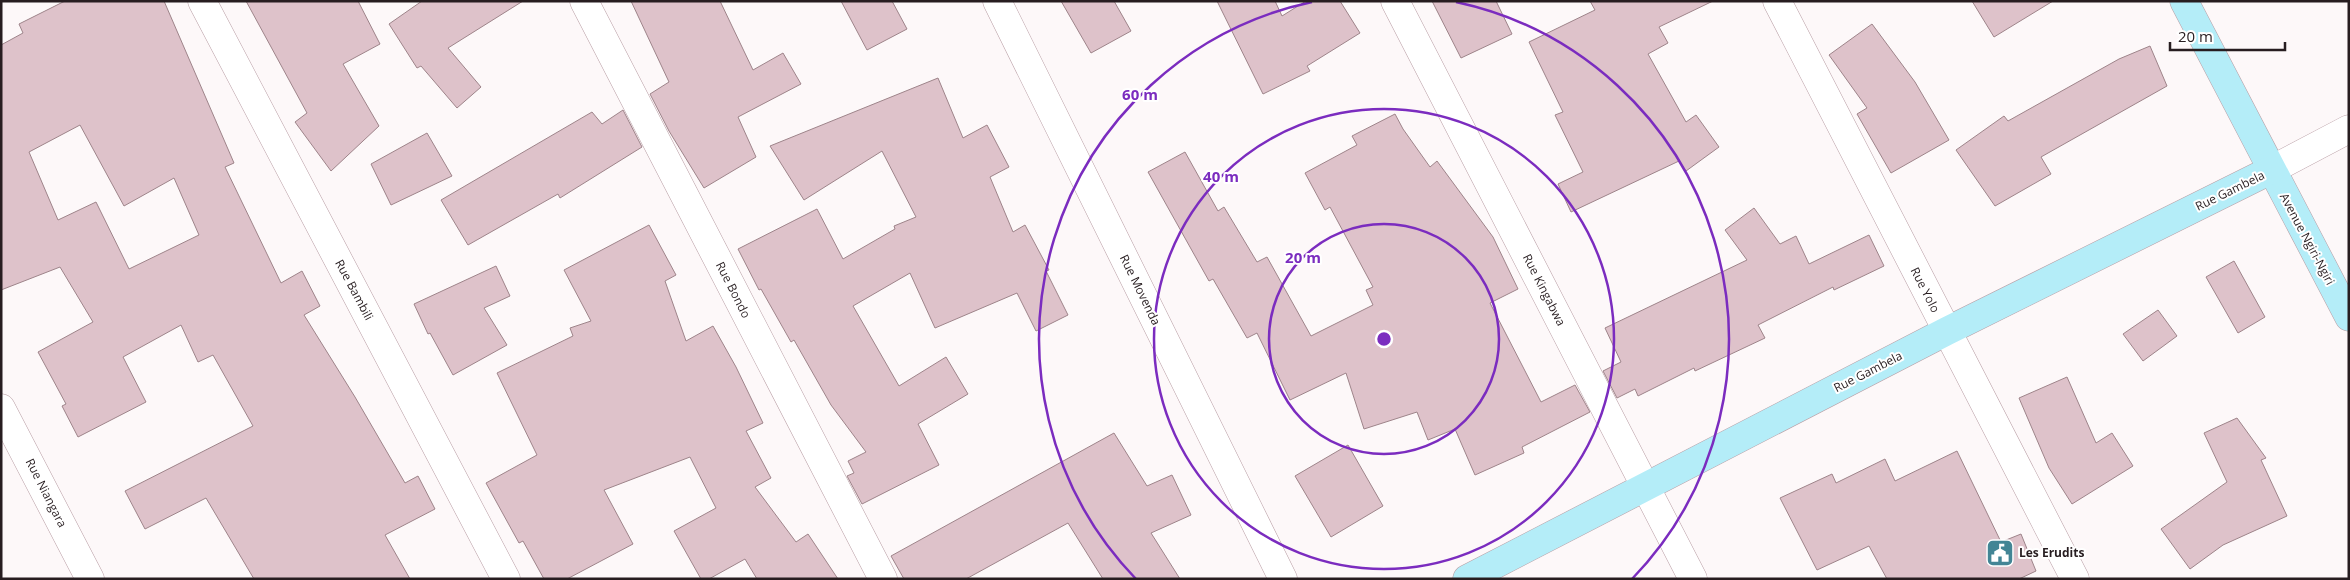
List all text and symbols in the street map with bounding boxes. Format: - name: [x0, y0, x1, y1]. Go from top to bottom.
- scale bar: [2170, 20, 2285, 52]
- text: 20 m: [2178, 26, 2213, 46]
- text: 60 m: [1122, 84, 1158, 104]
- text: 40 m: [1203, 166, 1239, 186]
- street label: Rue Gambela: [2192, 166, 2267, 215]
- street label: Avenue Ngiri-Ngiri: [2276, 190, 2339, 288]
- text: 20 m: [1285, 247, 1321, 267]
- street label: Rue Kingabwa: [1519, 251, 1570, 329]
- street label: Rue Movenda: [1116, 252, 1165, 328]
- street label: Rue Bambili: [331, 256, 378, 323]
- street label: Rue Bondo: [712, 259, 755, 321]
- street label: Rue Yolo: [1907, 264, 1944, 315]
- centre of rings: [1375, 330, 1393, 348]
- street label: Rue Gambela: [1831, 347, 1905, 396]
- street label: Rue Niangara: [22, 455, 71, 530]
- public building icon: Les Erudits: [1985, 538, 2015, 568]
- place label: Les Erudits: [2019, 544, 2084, 561]

